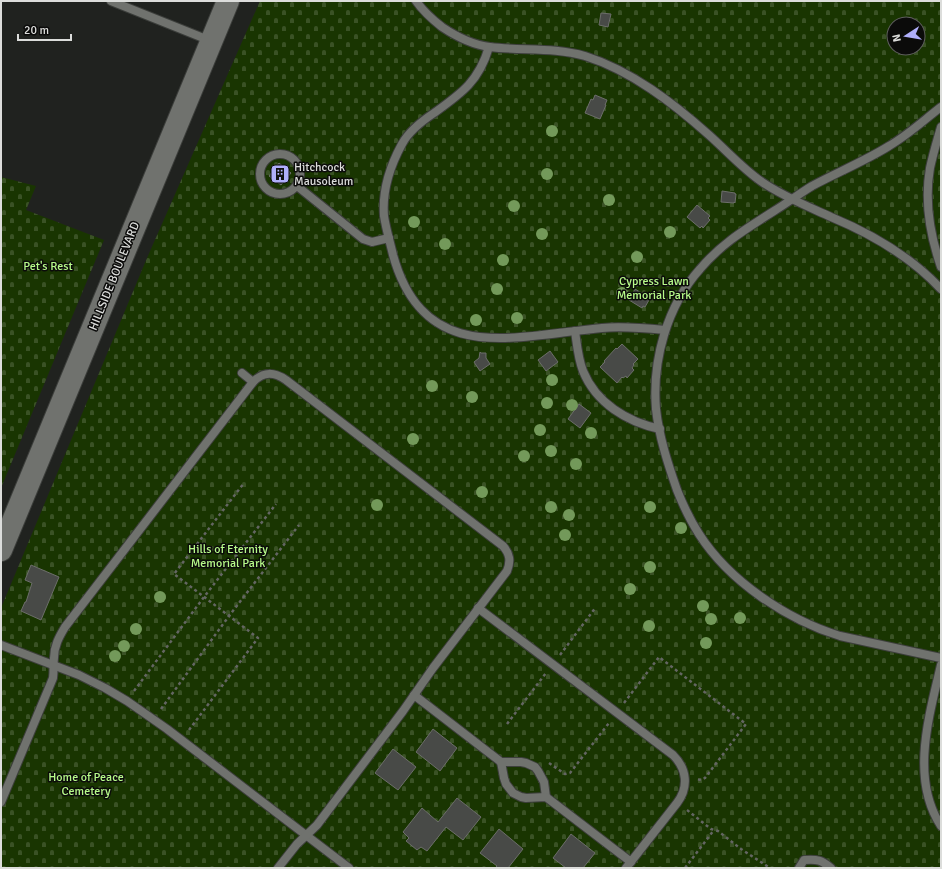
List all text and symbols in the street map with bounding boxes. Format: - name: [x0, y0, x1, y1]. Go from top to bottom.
- scale bar: [18, 16, 71, 42]
- north arrow: [886, 16, 926, 56]
- text: 20 m: [24, 23, 49, 38]
- text: N: [890, 33, 904, 43]
- place label: Hitchcock Mausoleum: [294, 160, 353, 189]
- building icon: Hitchcock Mausoleum: [269, 163, 291, 185]
- street label: HILLSIDE BOULEVARD: [86, 219, 143, 333]
- park label: Pet's Rest: [23, 259, 73, 274]
- park label: Cypress Lawn Memorial Park: [617, 274, 691, 303]
- park label: Hills of Eternity Memorial Park: [188, 542, 268, 571]
- park label: Home of Peace Cemetery: [48, 770, 124, 799]

